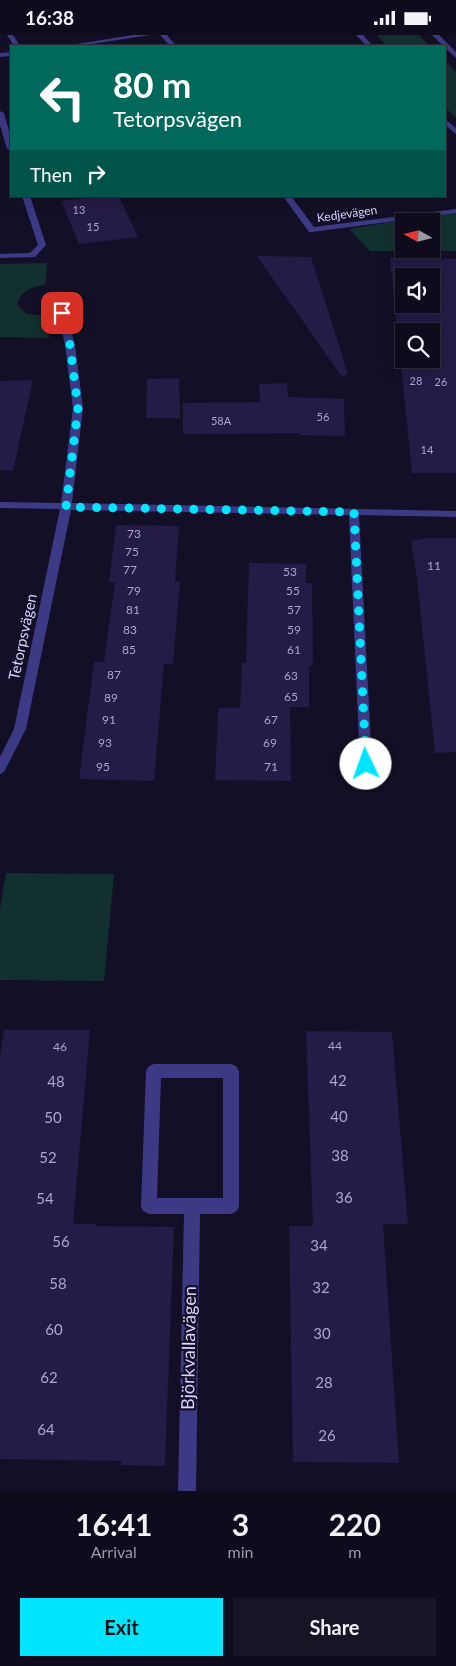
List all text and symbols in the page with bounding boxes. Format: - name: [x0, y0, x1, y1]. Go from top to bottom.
- text: 16:38: [25, 6, 74, 29]
- text: 80 m: [113, 63, 191, 105]
- icon: left: [30, 65, 95, 130]
- text: Tetorpsvägen: [113, 105, 242, 132]
- icon: right: [82, 160, 110, 188]
- text: Then: [30, 163, 72, 186]
- street label: Kedjevägen: [316, 202, 378, 225]
- house number: 13: [73, 203, 85, 216]
- north arrow: [395, 213, 440, 257]
- map controls: [395, 213, 440, 368]
- house number: 15: [87, 220, 99, 233]
- button: sound: [395, 268, 440, 313]
- pin: [41, 292, 83, 334]
- icon: arrive: [48, 299, 76, 327]
- button: search: [395, 323, 440, 368]
- house number: 28: [410, 374, 422, 387]
- house number: 26: [435, 375, 447, 388]
- house number: 56: [317, 410, 329, 423]
- house number: 58A: [211, 414, 232, 427]
- house number: 14: [421, 443, 434, 456]
- house number: 73: [127, 526, 141, 541]
- house number: 75: [125, 544, 139, 559]
- house number: 11: [427, 558, 441, 573]
- house number: 77: [123, 562, 137, 577]
- house number: 53: [283, 564, 297, 579]
- house number: 79: [127, 583, 141, 598]
- house number: 55: [286, 583, 300, 598]
- street label: Tetorpsvägen: [4, 592, 40, 682]
- house number: 81: [126, 602, 140, 617]
- house number: 57: [287, 602, 301, 617]
- house number: 83: [123, 622, 137, 637]
- house number: 59: [287, 622, 301, 637]
- house number: 85: [122, 642, 136, 657]
- house number: 61: [287, 642, 301, 657]
- house number: 87: [107, 667, 121, 682]
- house number: 63: [284, 668, 298, 683]
- house number: 65: [284, 689, 298, 704]
- house number: 89: [104, 690, 118, 705]
- house number: 91: [102, 712, 116, 727]
- house number: 67: [264, 712, 278, 727]
- house number: 93: [98, 735, 112, 750]
- house number: 69: [263, 735, 277, 750]
- position arrow: [339, 737, 391, 789]
- house number: 95: [96, 759, 110, 774]
- house number: 71: [264, 759, 278, 774]
- house number: 44: [328, 1038, 342, 1053]
- house number: 46: [53, 1039, 67, 1054]
- house number: 42: [329, 1071, 347, 1089]
- house number: 48: [47, 1072, 65, 1090]
- house number: 40: [330, 1107, 348, 1125]
- house number: 50: [44, 1108, 62, 1126]
- house number: 38: [331, 1146, 349, 1164]
- house number: 52: [39, 1148, 57, 1166]
- house number: 36: [335, 1188, 353, 1206]
- house number: 54: [36, 1189, 54, 1207]
- house number: 56: [52, 1232, 70, 1250]
- house number: 34: [310, 1236, 328, 1254]
- house number: 58: [49, 1274, 67, 1292]
- house number: 32: [312, 1278, 330, 1296]
- street label: Björkvallavägen: [176, 1286, 200, 1410]
- house number: 60: [45, 1320, 63, 1338]
- house number: 30: [313, 1324, 331, 1342]
- house number: 62: [40, 1368, 58, 1386]
- house number: 28: [315, 1373, 333, 1391]
- house number: 64: [37, 1420, 55, 1438]
- house number: 26: [318, 1426, 336, 1444]
- text: 16:41: [75, 1506, 152, 1542]
- text: 3: [232, 1506, 249, 1542]
- text: 220: [329, 1506, 381, 1542]
- text: Arrival: [91, 1542, 137, 1561]
- text: min: [228, 1542, 254, 1561]
- text: m: [348, 1542, 361, 1561]
- button: Exit: [20, 1598, 223, 1656]
- button: Share: [233, 1598, 436, 1656]

